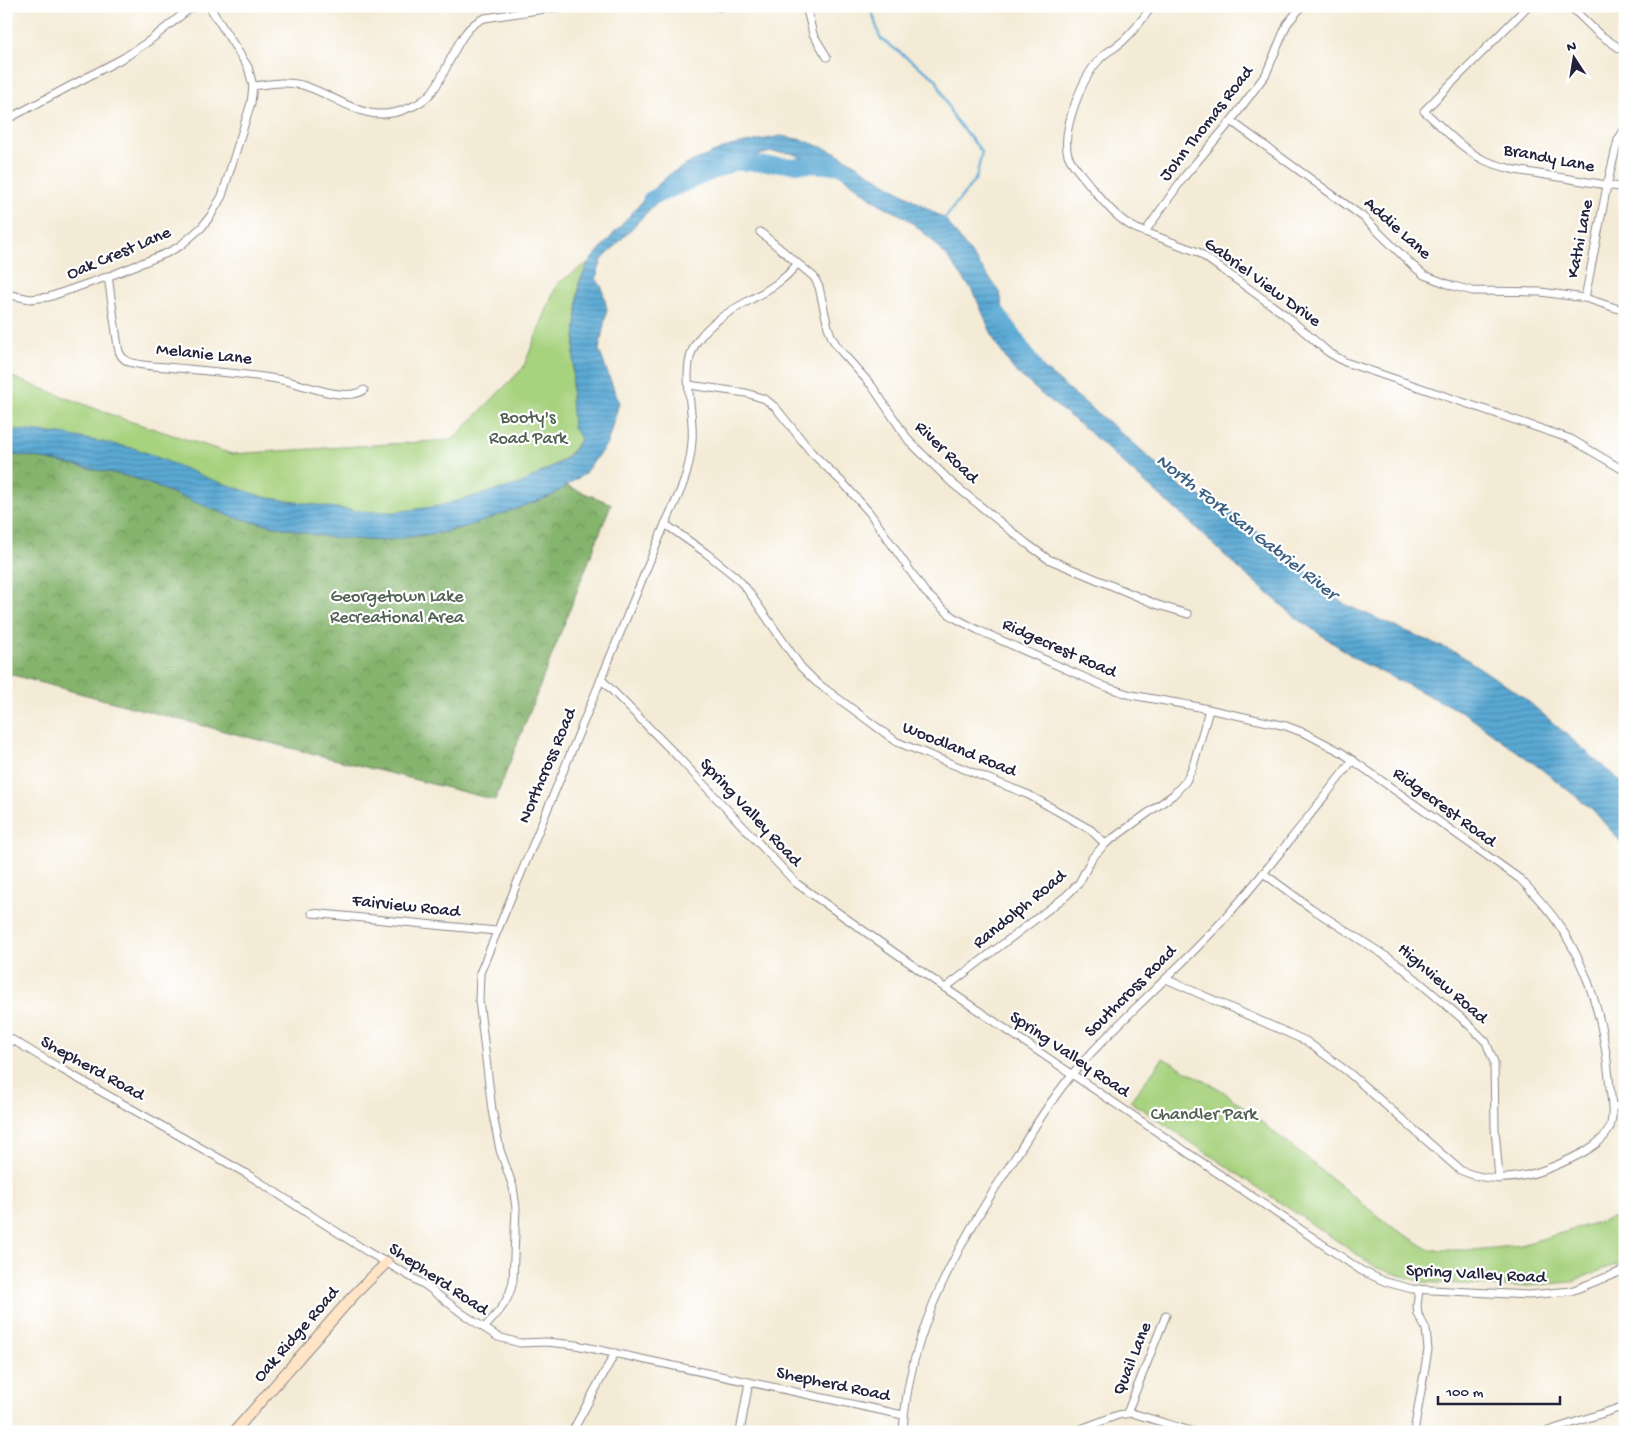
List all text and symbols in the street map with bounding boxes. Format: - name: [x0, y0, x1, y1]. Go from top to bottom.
- north arrow: [1548, 32, 1598, 82]
- text: N: [1566, 38, 1578, 57]
- street label: John Thomas Road: [1156, 61, 1259, 186]
- street label: Brandy Lane: [1501, 140, 1597, 178]
- street label: Addie Lane: [1359, 193, 1436, 265]
- street label: Kathi Lane: [1563, 197, 1599, 280]
- street label: Oak Crest Lane: [64, 222, 175, 285]
- street label: Gabriel View Drive: [1199, 234, 1325, 333]
- street label: Melanie Lane: [155, 340, 254, 371]
- park label: Booty's Road Park: [489, 408, 569, 450]
- street label: River Road: [910, 417, 983, 490]
- water label: North Fork San Gabriel River: [1150, 450, 1345, 609]
- park label: Georgetown Lake Recreational Area: [330, 587, 465, 629]
- street label: Ridgecrest Road: [999, 614, 1121, 684]
- street label: Northcross Road: [514, 704, 582, 827]
- street label: Woodland Road: [899, 718, 1020, 783]
- street label: Spring Valley Road: [695, 755, 806, 872]
- street label: Ridgecrest Road: [1388, 763, 1501, 853]
- street label: Randolph Road: [969, 865, 1072, 954]
- street label: Fairview Road: [350, 891, 462, 923]
- street label: Highview Road: [1393, 939, 1493, 1030]
- street label: Southcross Road: [1081, 940, 1183, 1042]
- street label: Spring Valley Road: [1005, 1007, 1134, 1104]
- street label: Shepherd Road: [36, 1032, 149, 1107]
- park label: Chandler Park: [1151, 1105, 1259, 1126]
- street label: Shepherd Road: [384, 1239, 493, 1322]
- street label: Spring Valley Road: [1405, 1261, 1548, 1289]
- street label: Oak Ridge Road: [250, 1282, 345, 1387]
- street label: Quail Lane: [1109, 1319, 1157, 1399]
- street label: Shepherd Road: [774, 1363, 893, 1408]
- scale bar: [1438, 1373, 1561, 1405]
- text: 100 m: [1445, 1384, 1484, 1402]

